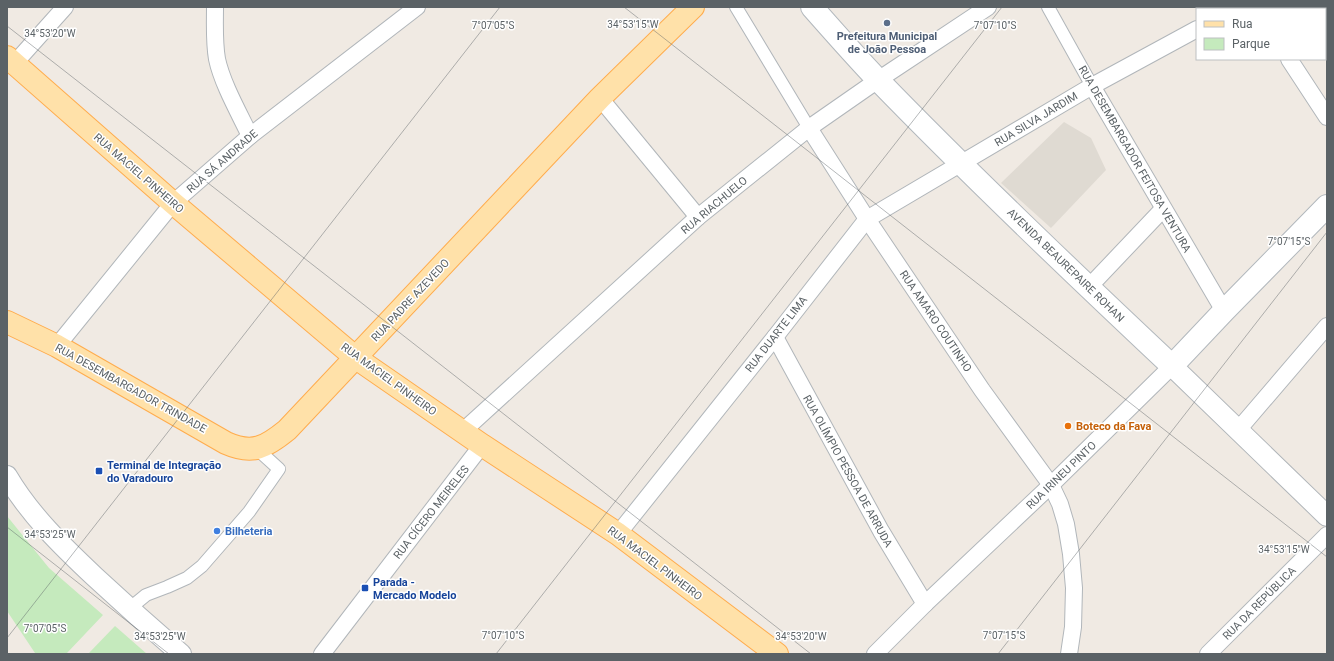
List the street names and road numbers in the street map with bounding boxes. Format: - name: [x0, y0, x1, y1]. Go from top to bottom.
- street label: RUA DESEMBARGADOR FEITOSA VENTURA: [1076, 64, 1194, 256]
- street label: RUA SILVA JARDIM: [992, 90, 1080, 149]
- street label: RUA SÁ ANDRADE: [184, 127, 260, 196]
- street label: RUA MACIEL PINHEIRO: [91, 131, 186, 216]
- street label: RUA RIACHUELO: [679, 174, 750, 237]
- street label: AVENIDA BEAUREPAIRE ROHAN: [1004, 206, 1127, 325]
- street label: RUA PADRE AZEVEDO: [369, 256, 452, 344]
- street label: RUA AMARO COUTINHO: [897, 268, 974, 374]
- street label: RUA DUARTE LIMA: [743, 293, 811, 375]
- street label: RUA MACIEL PINHEIRO: [338, 340, 439, 418]
- street label: RUA DESEMBARGADOR TRINDADE: [53, 341, 209, 436]
- street label: RUA OLÍMPIO PESSOA DE ARRUDA: [800, 393, 895, 550]
- street label: RUA IRINEU PINTO: [1024, 439, 1099, 512]
- street label: RUA CÍCERO MEIRELES: [391, 463, 472, 562]
- street label: RUA MACIEL PINHEIRO: [605, 524, 704, 603]
- street label: RUA DA REPÚBLICA: [1220, 564, 1299, 643]

